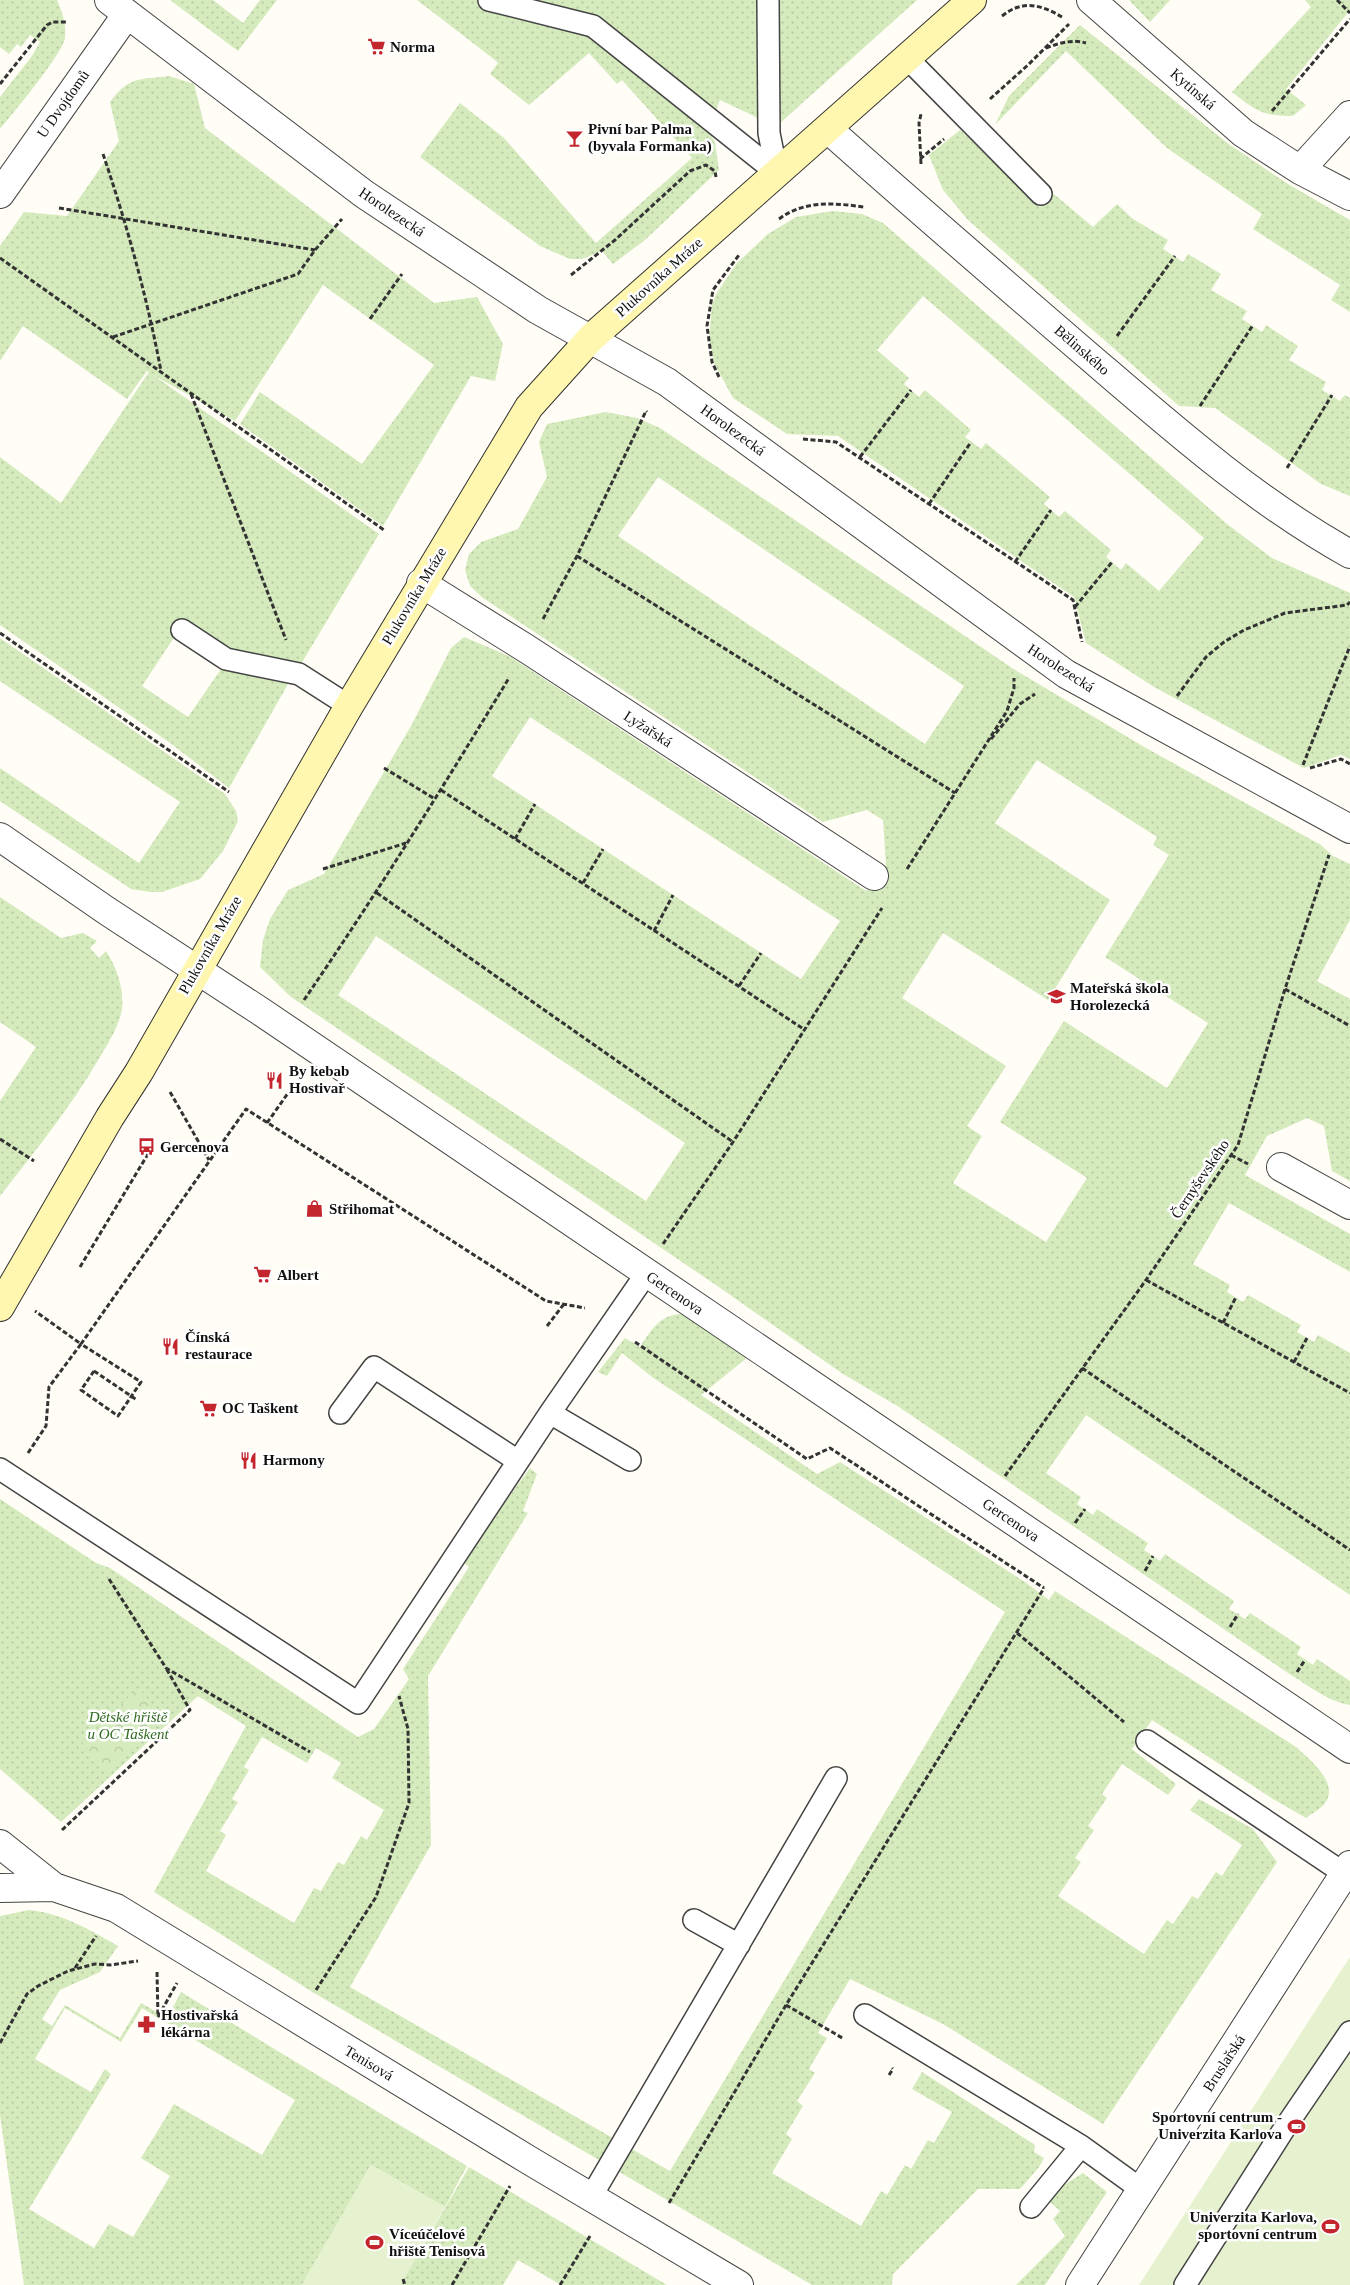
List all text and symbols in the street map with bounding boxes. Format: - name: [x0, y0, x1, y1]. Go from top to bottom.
- supermarket icon: Norma: [366, 37, 386, 57]
- place label: Norma: [390, 39, 435, 55]
- street label: Kytínská: [1167, 65, 1219, 113]
- street label: U Dvojdomů: [34, 67, 92, 141]
- place label: Pivní bar Palma (byvala Formanka): [588, 121, 712, 155]
- bar icon: Pivní bar Palma (byvala Formanka): [564, 128, 584, 148]
- street label: Horolezecká: [356, 184, 428, 240]
- street label: Plukovníka Mráze: [613, 234, 706, 320]
- street label: Bělinského: [1051, 322, 1113, 378]
- street label: Horolezecká: [698, 401, 769, 459]
- street label: Plukovníka Mráze: [379, 544, 449, 647]
- street label: Horolezecká: [1025, 641, 1097, 696]
- street label: Lyžařská: [621, 708, 675, 751]
- street label: Plukovníka Mráze: [175, 893, 245, 997]
- place label: Mateřská škola Horolezecká: [1070, 980, 1169, 1013]
- school or university icon: Mateřská škola Horolezecká: [1046, 987, 1066, 1007]
- place label: By kebab Hostivař: [289, 1063, 349, 1096]
- restaurant icon: By kebab Hostivař: [265, 1070, 285, 1090]
- bus stop icon: Gercenova: [136, 1137, 156, 1157]
- street label: Černyševského: [1168, 1137, 1232, 1221]
- place label: Gercenova: [160, 1139, 229, 1155]
- shop icon: Střihomat: [305, 1199, 325, 1219]
- place label: Střihomat: [329, 1201, 394, 1217]
- supermarket icon: Albert: [253, 1265, 273, 1285]
- place label: Albert: [277, 1267, 319, 1283]
- street label: Gercenova: [644, 1268, 707, 1318]
- place label: Čínská restaurace: [185, 1329, 253, 1362]
- restaurant icon: Čínská restaurace: [161, 1336, 181, 1356]
- supermarket icon: OC Taškent: [198, 1398, 218, 1418]
- place label: OC Taškent: [222, 1400, 298, 1416]
- restaurant icon: Harmony: [239, 1450, 259, 1470]
- place label: Harmony: [263, 1452, 325, 1468]
- street label: Gercenova: [980, 1495, 1043, 1545]
- park label: Dětské hřiště u OC Taškent: [87, 1709, 169, 1742]
- place label: Hostivařská lékárna: [161, 2007, 239, 2040]
- pharmacy icon: Hostivařská lékárna: [137, 2014, 157, 2034]
- street label: Bruslařská: [1200, 2031, 1248, 2094]
- street label: Tenisová: [342, 2042, 397, 2084]
- place label: Sportovní centrum - Univerzita Karlova: [1152, 2109, 1282, 2142]
- sports icon: Sportovní centrum - Univerzita Karlova: [1286, 2116, 1306, 2136]
- place label: Univerzita Karlova, sportovní centrum: [1190, 2209, 1317, 2242]
- sports icon: Univerzita Karlova, sportovní centrum: [1321, 2216, 1341, 2236]
- place label: Víceúčelové hřiště Tenisová: [389, 2226, 486, 2259]
- sports icon: Víceúčelové hřiště Tenisová: [365, 2233, 385, 2253]

